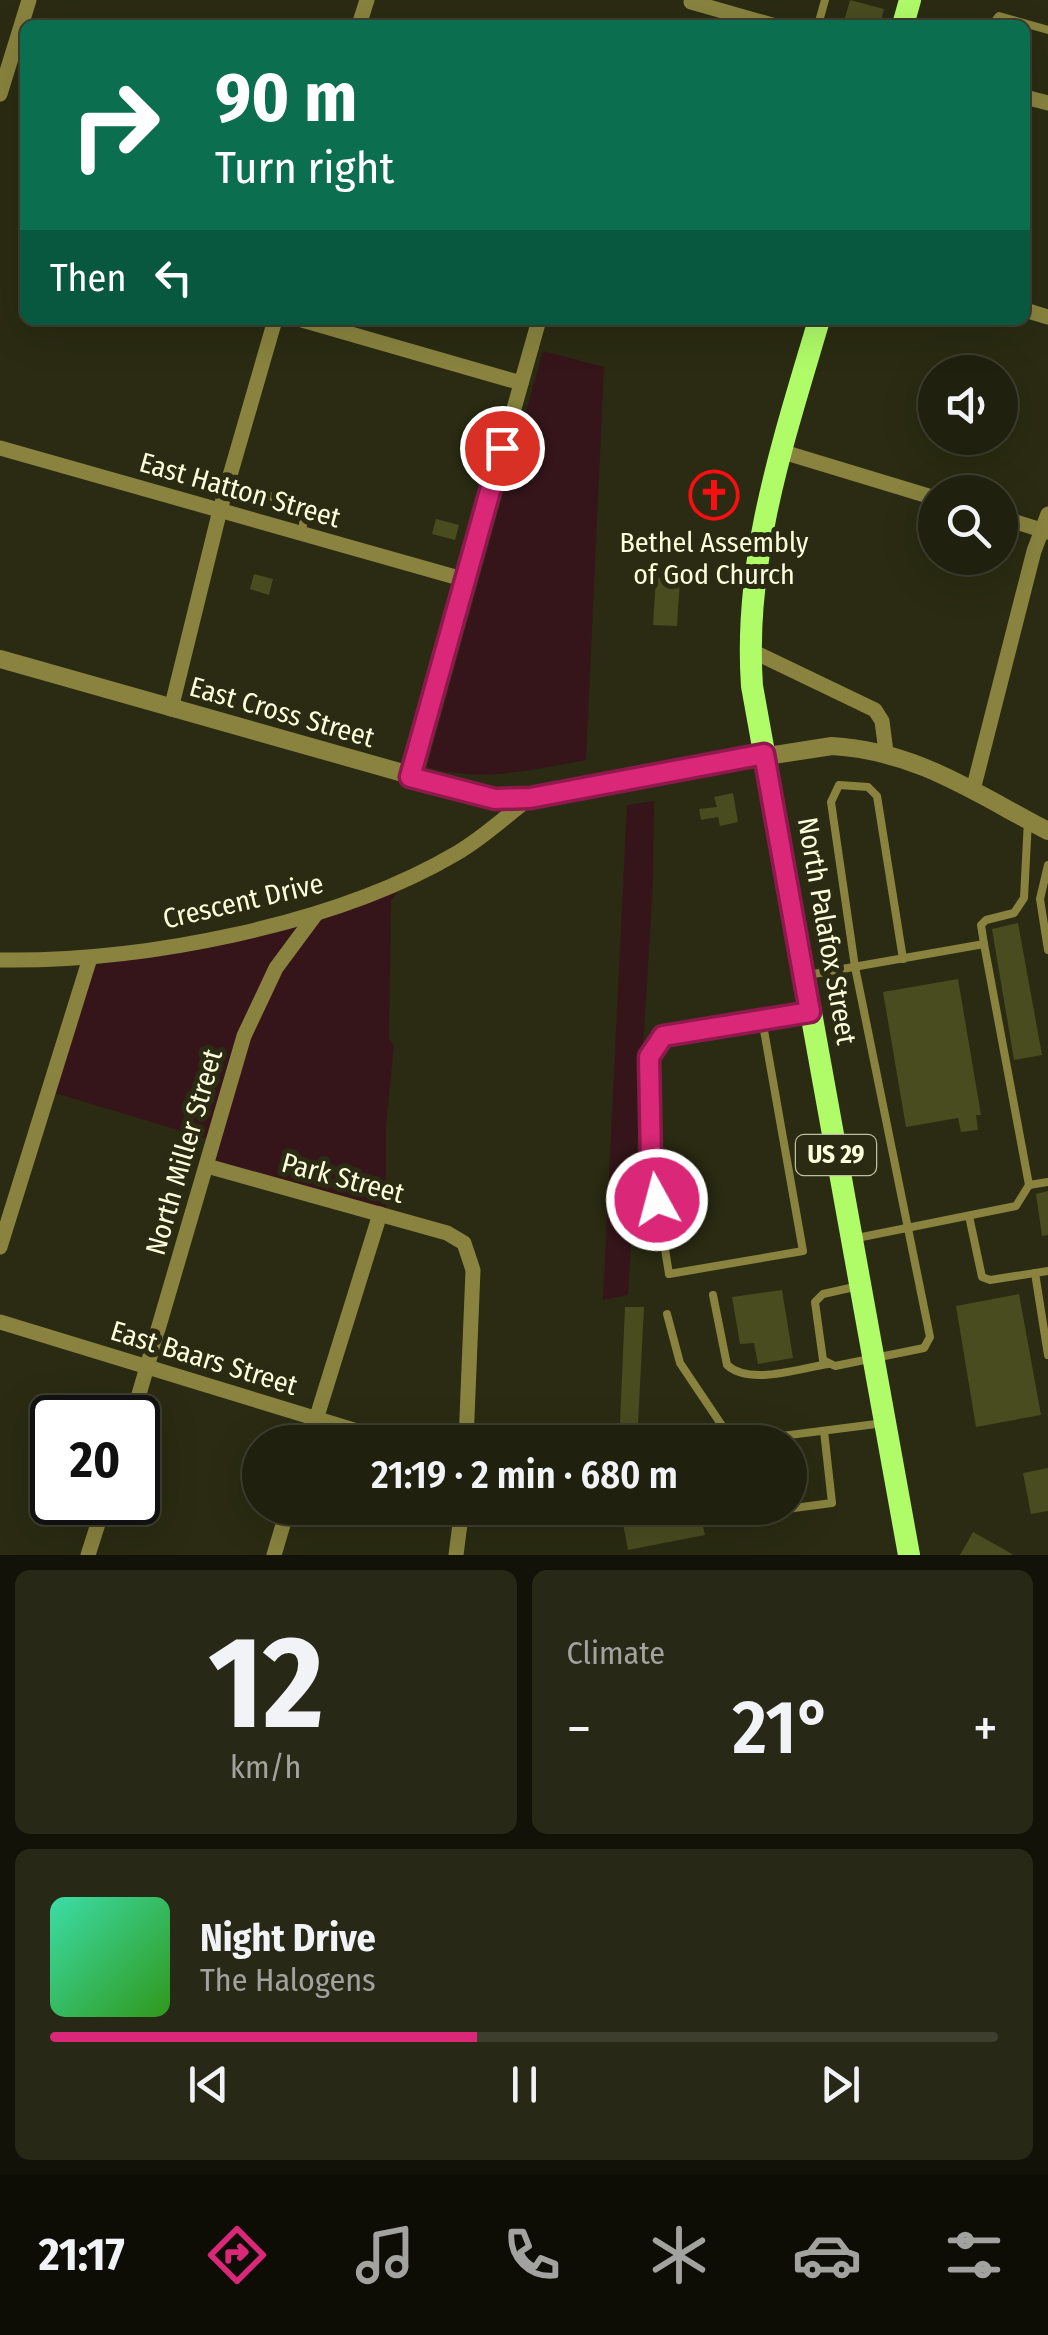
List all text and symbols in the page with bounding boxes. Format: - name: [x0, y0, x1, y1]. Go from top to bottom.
- text: 90 m: [215, 56, 357, 140]
- icon: right: [50, 60, 180, 190]
- text: Turn right: [215, 141, 394, 195]
- icon: left: [146, 250, 201, 305]
- text: Then: [50, 255, 126, 301]
- map controls: [918, 355, 1018, 575]
- button: sound: [918, 355, 1018, 455]
- pin: [460, 406, 545, 491]
- icon: arrive: [475, 421, 530, 476]
- street label: East Hatton Street: [136, 446, 345, 535]
- church icon: Bethel Assembly of God Church: [688, 469, 740, 521]
- button: search: [918, 475, 1018, 575]
- place label: Bethel Assembly of God Church: [619, 526, 809, 591]
- street label: East Cross Street: [186, 670, 379, 754]
- street label: North Palafox Street: [791, 815, 863, 1048]
- street label: Crescent Drive: [160, 867, 326, 935]
- street label: North Miller Street: [139, 1044, 229, 1259]
- road number: US 29: [796, 1135, 876, 1175]
- street label: Park Street: [278, 1146, 409, 1210]
- position arrow: [605, 1148, 709, 1252]
- street label: East Baars Street: [107, 1314, 302, 1402]
- speed limit sign: 20: [30, 1395, 160, 1525]
- text: 21:19 · 2 min · 680 m: [371, 1452, 678, 1498]
- text: 12: [208, 1605, 323, 1761]
- text: Climate: [567, 1634, 665, 1672]
- text: 21°: [732, 1683, 832, 1773]
- text: −: [567, 1696, 591, 1762]
- text: +: [973, 1696, 998, 1762]
- text: km/h: [230, 1748, 301, 1786]
- text: Night Drive: [200, 1915, 376, 1961]
- text: The Halogens: [200, 1961, 376, 1999]
- icon: previous: [181, 2057, 236, 2112]
- icon: pause: [497, 2057, 552, 2112]
- icon: next: [813, 2057, 868, 2112]
- icon: directions: [202, 2220, 272, 2290]
- icon: music: [350, 2220, 420, 2290]
- icon: phone: [497, 2220, 567, 2290]
- icon: climate: [644, 2220, 714, 2290]
- icon: car: [792, 2220, 862, 2290]
- icon: filters: [939, 2220, 1009, 2290]
- text: 21:17: [39, 2228, 125, 2282]

